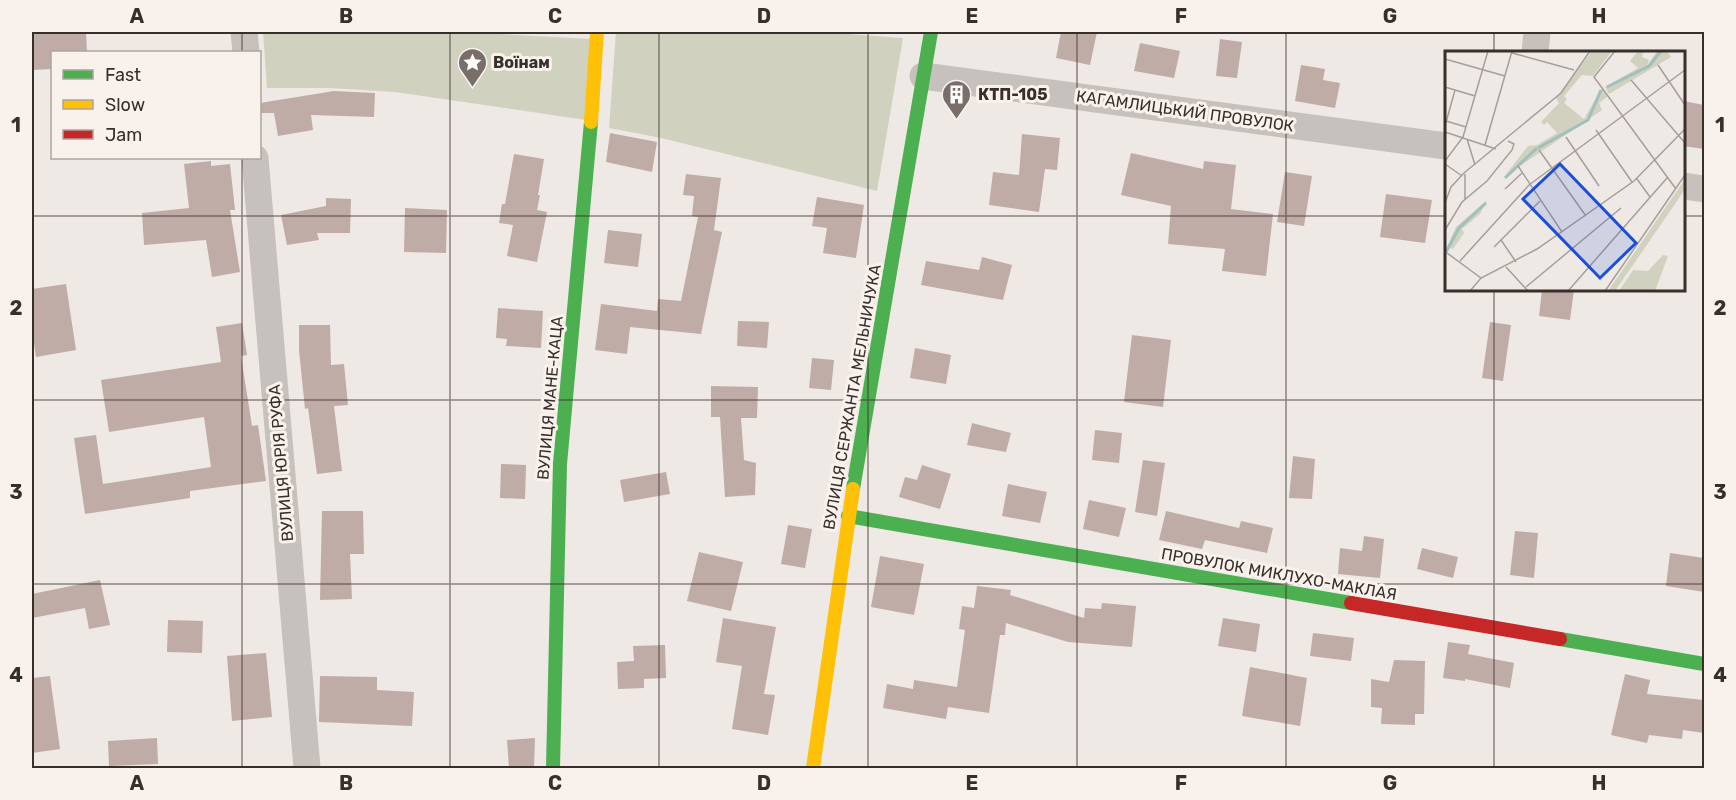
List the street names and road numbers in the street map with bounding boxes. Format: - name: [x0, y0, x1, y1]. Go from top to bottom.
- street label: КАГАМЛИЦЬКИЙ ПРОВУЛОК: [1075, 86, 1295, 136]
- street label: ВУЛИЦЯ СЕРЖАНТА МЕЛЬНИЧУКА: [819, 263, 885, 531]
- street label: ВУЛИЦЯ МАНЕ-КАЦА: [533, 315, 567, 481]
- street label: ВУЛИЦЯ ЮРІЯ РУФА: [265, 383, 297, 542]
- street label: ПРОВУЛОК МИКЛУХО-МАКЛАЯ: [1160, 544, 1398, 604]

